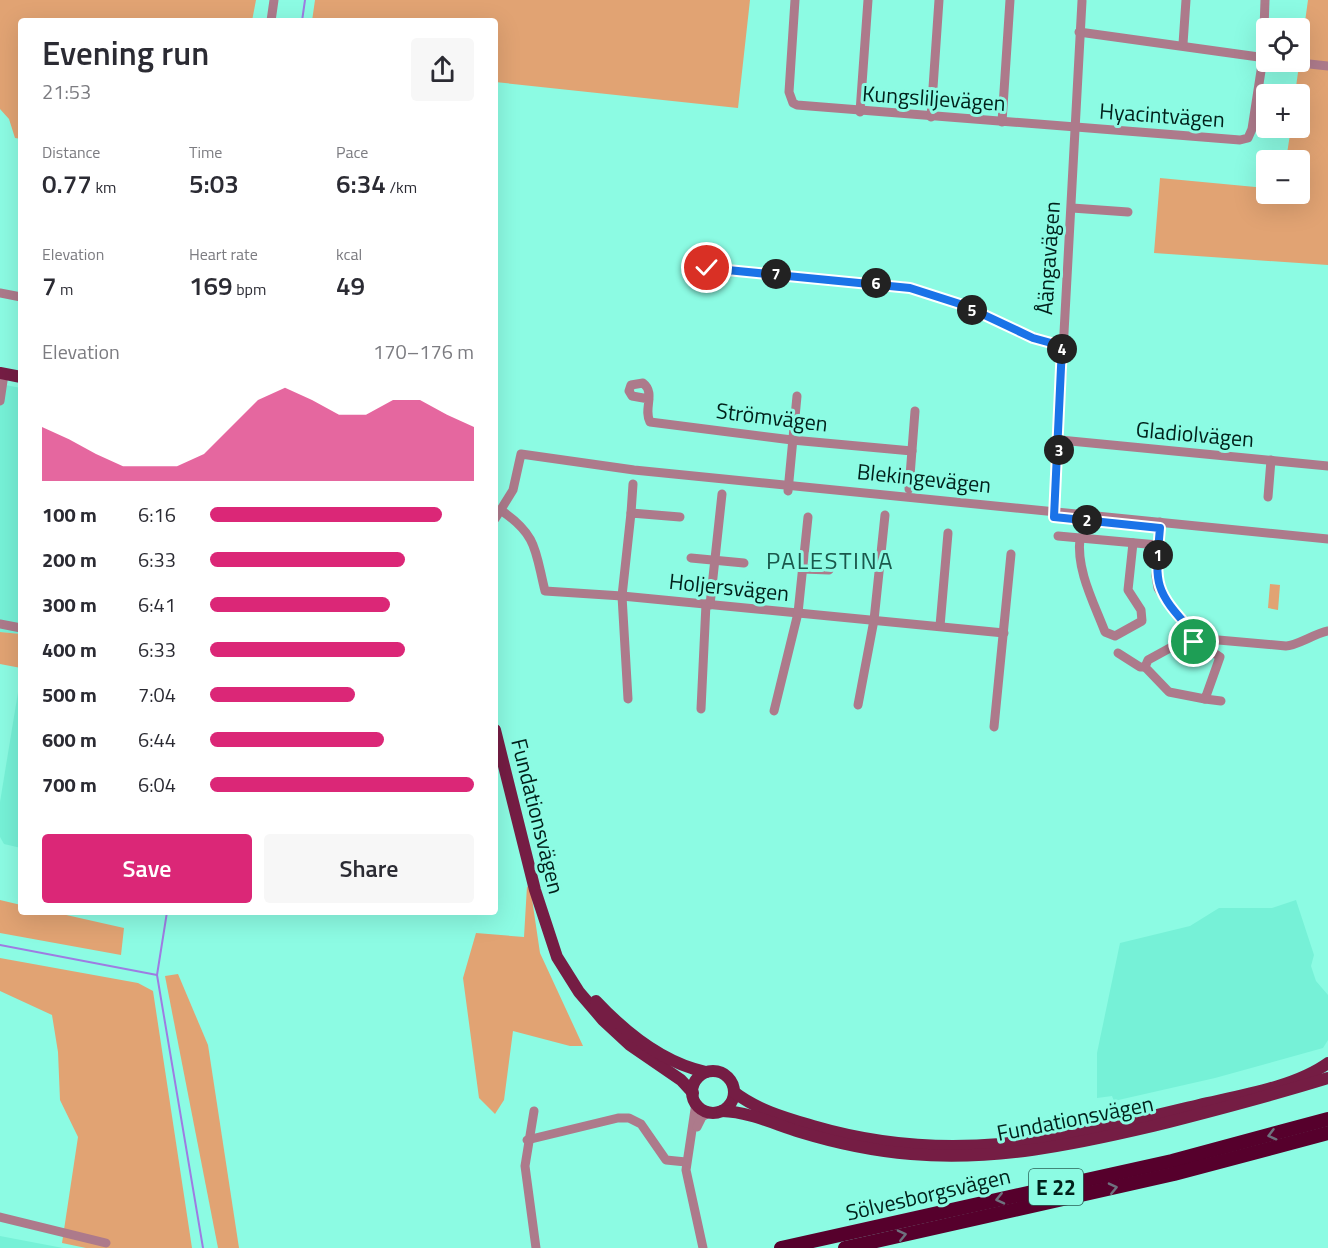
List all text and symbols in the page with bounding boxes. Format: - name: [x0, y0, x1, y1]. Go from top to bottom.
- map controls: [1256, 18, 1310, 204]
- button: locate: [1256, 18, 1310, 72]
- text: Evening run: [42, 28, 209, 78]
- button: share: [411, 38, 474, 101]
- text: 21:53: [42, 76, 91, 107]
- street label: Kungsliljevägen: [861, 76, 1007, 120]
- button: +: [1256, 84, 1310, 138]
- street label: Hyacintvägen: [1098, 94, 1226, 136]
- text: Distance: [42, 140, 100, 164]
- text: Time: [189, 140, 222, 164]
- text: Pace: [336, 140, 368, 164]
- button: −: [1256, 150, 1310, 204]
- text: 0.77: [42, 164, 92, 203]
- text: 5:03: [189, 164, 239, 203]
- text: 6:34: [336, 164, 386, 203]
- text: km: [92, 175, 116, 199]
- text: /km: [386, 175, 417, 199]
- street label: Åängavägen: [1027, 200, 1069, 316]
- text: Elevation: [42, 242, 104, 266]
- text: Heart rate: [189, 242, 258, 266]
- text: kcal: [336, 242, 362, 266]
- pin: [681, 242, 732, 293]
- icon: check: [690, 251, 723, 284]
- pin: 7: [761, 259, 791, 289]
- text: 7: [772, 262, 780, 286]
- text: 7: [42, 266, 57, 305]
- text: 169: [189, 266, 233, 305]
- text: 49: [336, 266, 365, 305]
- pin: 6: [861, 268, 891, 298]
- text: 6: [872, 271, 880, 295]
- text: m: [57, 277, 73, 301]
- text: bpm: [233, 277, 266, 301]
- pin: 5: [957, 295, 987, 325]
- text: 5: [968, 298, 976, 322]
- pin: 4: [1047, 334, 1077, 364]
- text: Elevation: [42, 336, 120, 367]
- text: 170–176 m: [373, 336, 474, 367]
- text: 4: [1058, 337, 1066, 361]
- street label: Strömvägen: [714, 393, 830, 441]
- street label: Gladiolvägen: [1135, 412, 1255, 456]
- pin: 3: [1044, 435, 1074, 465]
- text: 3: [1055, 438, 1063, 462]
- street label: Blekingevägen: [855, 454, 993, 502]
- text: 100 m: [42, 499, 97, 530]
- text: 6:16: [138, 499, 176, 530]
- pin: 2: [1072, 505, 1102, 535]
- text: 2: [1083, 508, 1091, 532]
- pin: 1: [1143, 540, 1173, 570]
- district label: PALESTINA: [766, 542, 894, 578]
- text: 1: [1154, 543, 1162, 567]
- text: 200 m: [42, 544, 97, 575]
- text: 6:33: [138, 544, 176, 575]
- street label: Holjersvägen: [667, 564, 791, 610]
- text: 300 m: [42, 589, 97, 620]
- text: 6:41: [138, 589, 176, 620]
- pin: [1168, 616, 1219, 667]
- icon: arrive: [1177, 625, 1210, 658]
- text: 400 m: [42, 634, 97, 665]
- text: 6:33: [138, 634, 176, 665]
- text: 500 m: [42, 679, 97, 710]
- text: 7:04: [138, 679, 176, 710]
- text: 600 m: [42, 724, 97, 755]
- text: 6:44: [138, 724, 176, 755]
- street label: Fundationsvägen: [502, 735, 574, 897]
- text: 700 m: [42, 769, 97, 800]
- text: 6:04: [138, 769, 176, 800]
- button: Save: [42, 834, 252, 903]
- button: Share: [264, 834, 474, 903]
- street label: Fundationsvägen: [994, 1086, 1156, 1150]
- one-way arrow: [1267, 1128, 1278, 1140]
- street label: Sölvesborgsvägen: [842, 1159, 1014, 1229]
- road number: E 22: [1029, 1169, 1083, 1205]
- one-way arrow: [1107, 1182, 1117, 1195]
- one-way arrow: [996, 1192, 1006, 1205]
- one-way arrow: [897, 1229, 907, 1242]

